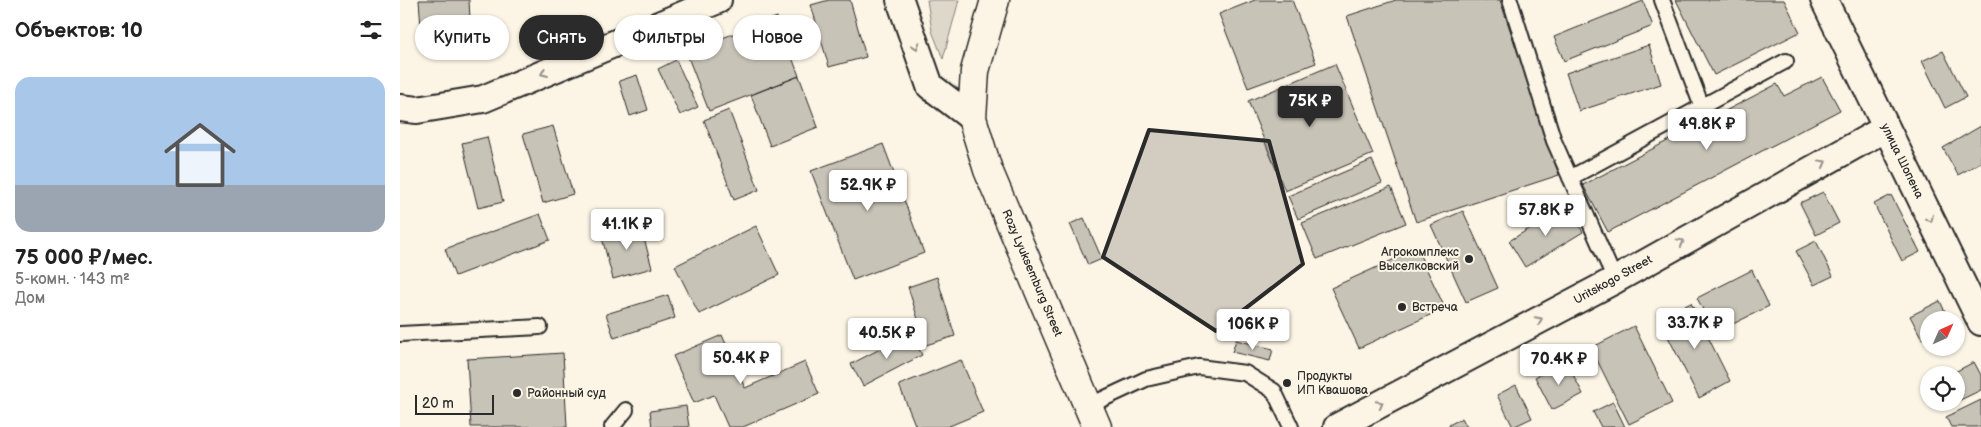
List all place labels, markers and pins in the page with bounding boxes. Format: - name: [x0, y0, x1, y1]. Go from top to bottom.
- pin: 75K ₽: [1275, 86, 1345, 128]
- pin: 49.8K ₽: [1661, 108, 1753, 151]
- pin: 52.9K ₽: [822, 170, 914, 212]
- pin: 57.8K ₽: [1500, 194, 1592, 237]
- pin: 41.1K ₽: [581, 208, 673, 251]
- place label: Агрокомплекс Выселковский: [1379, 245, 1459, 274]
- marker: Агрокомплекс Выселковский: [1463, 253, 1475, 265]
- place label: Встреча: [1412, 300, 1458, 315]
- marker: Встреча: [1396, 301, 1408, 313]
- pin: 106K ₽: [1212, 308, 1294, 351]
- pin: 33.7K ₽: [1649, 308, 1741, 350]
- pin: 40.5K ₽: [841, 318, 933, 360]
- pin: 50.4K ₽: [695, 342, 787, 385]
- pin: 70.4K ₽: [1513, 344, 1605, 386]
- place label: Продукты ИП Квашова: [1297, 369, 1368, 398]
- marker: Продукты ИП Квашова: [1281, 377, 1293, 389]
- place label: Районный суд: [527, 386, 607, 401]
- marker: Районный суд: [511, 387, 523, 399]

